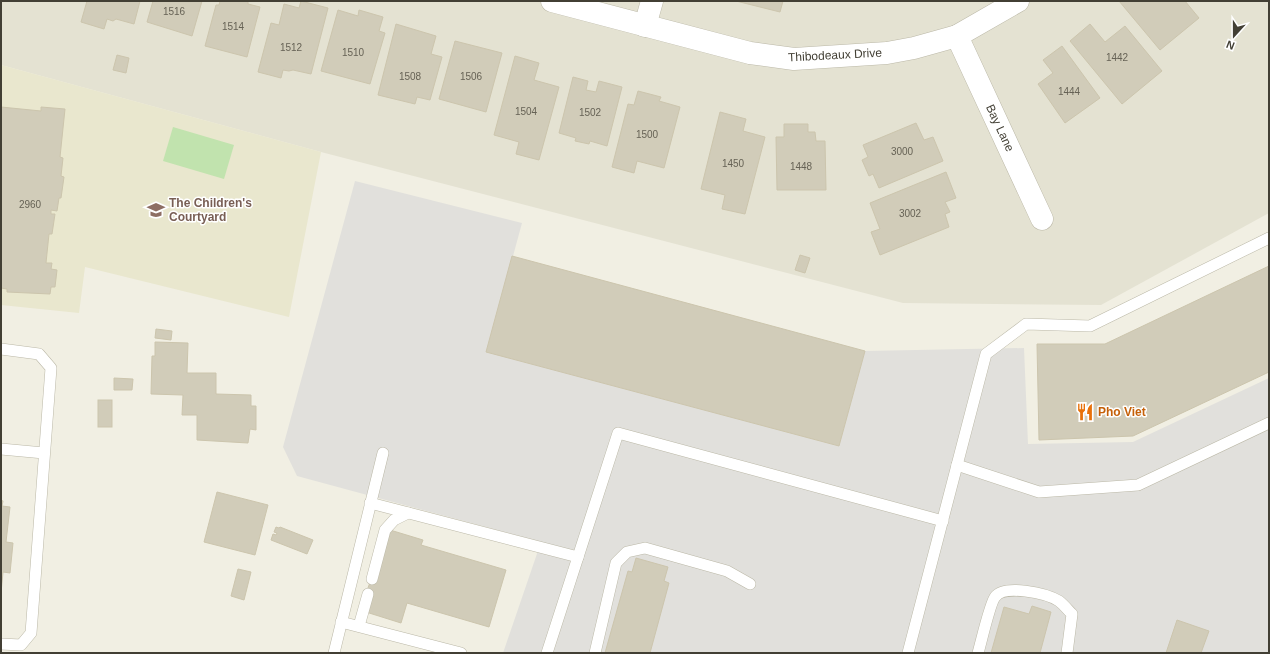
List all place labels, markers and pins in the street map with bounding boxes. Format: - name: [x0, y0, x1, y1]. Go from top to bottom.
- place label: The Children's Courtyard: [169, 196, 252, 224]
- school or university icon: The Children's Courtyard: [146, 200, 166, 220]
- restaurant icon: Pho Viet: [1075, 402, 1095, 422]
- place label: Pho Viet: [1098, 405, 1146, 419]

